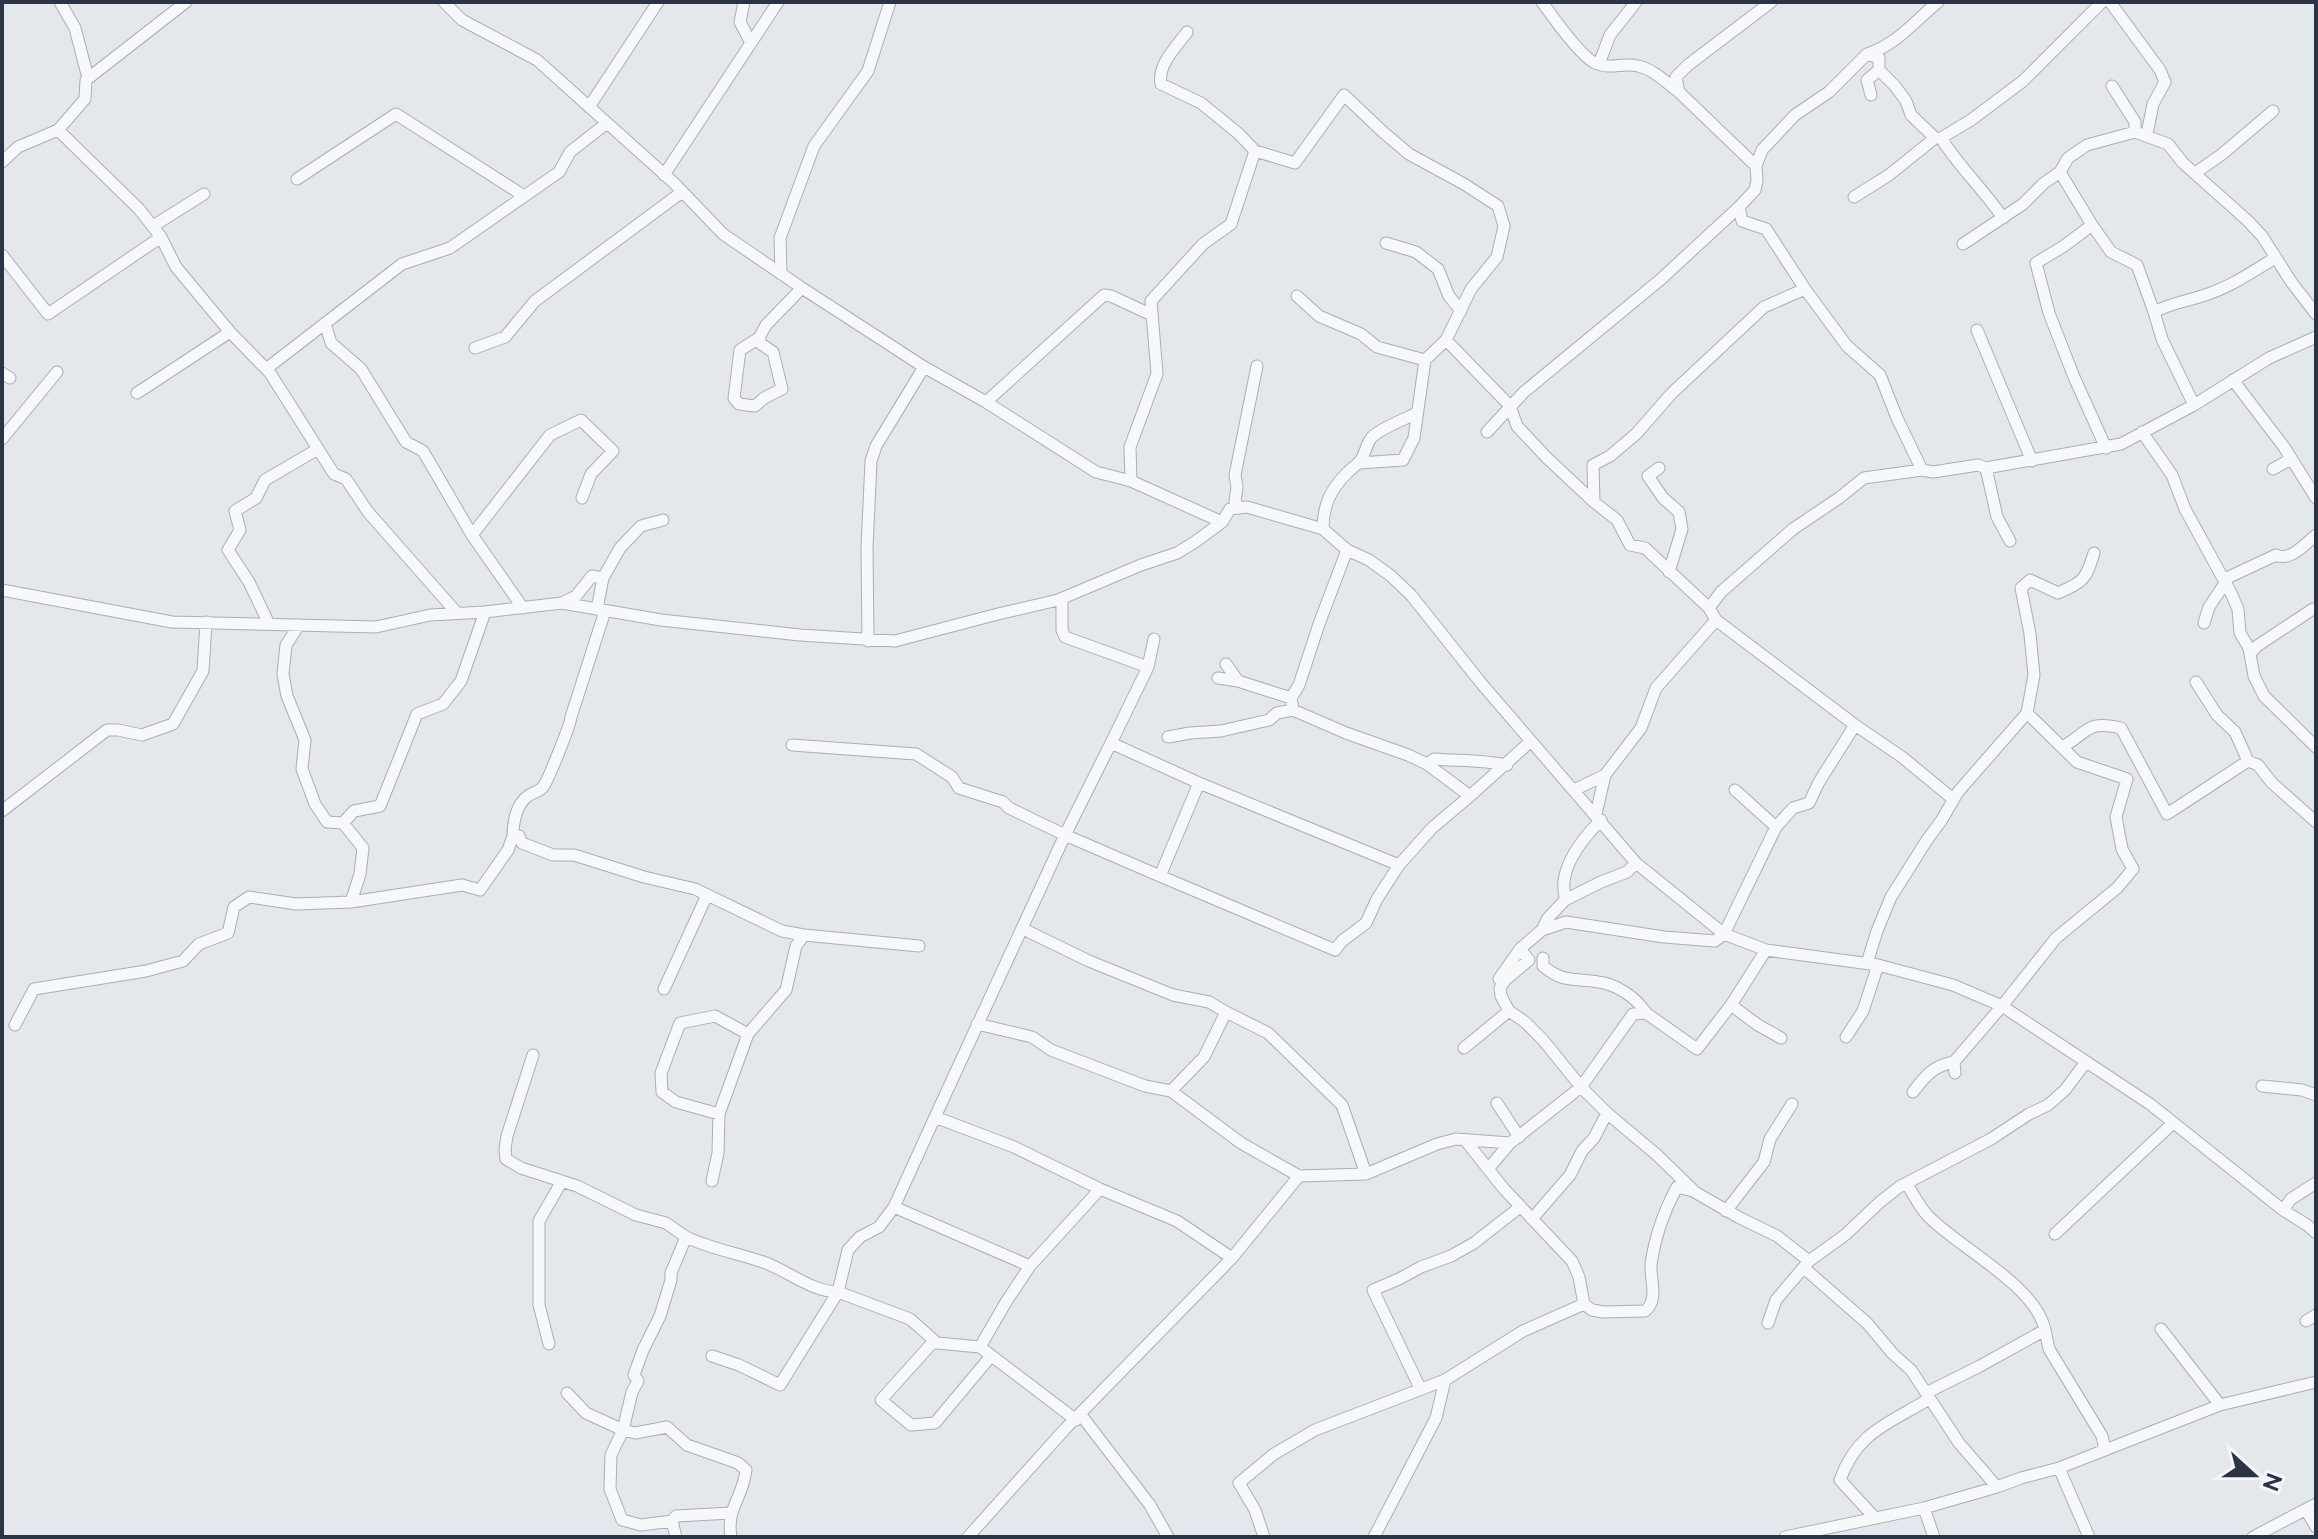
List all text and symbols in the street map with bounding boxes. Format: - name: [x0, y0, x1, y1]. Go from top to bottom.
- north arrow: [2214, 1435, 2294, 1515]
- text: N: [2258, 1470, 2288, 1495]

